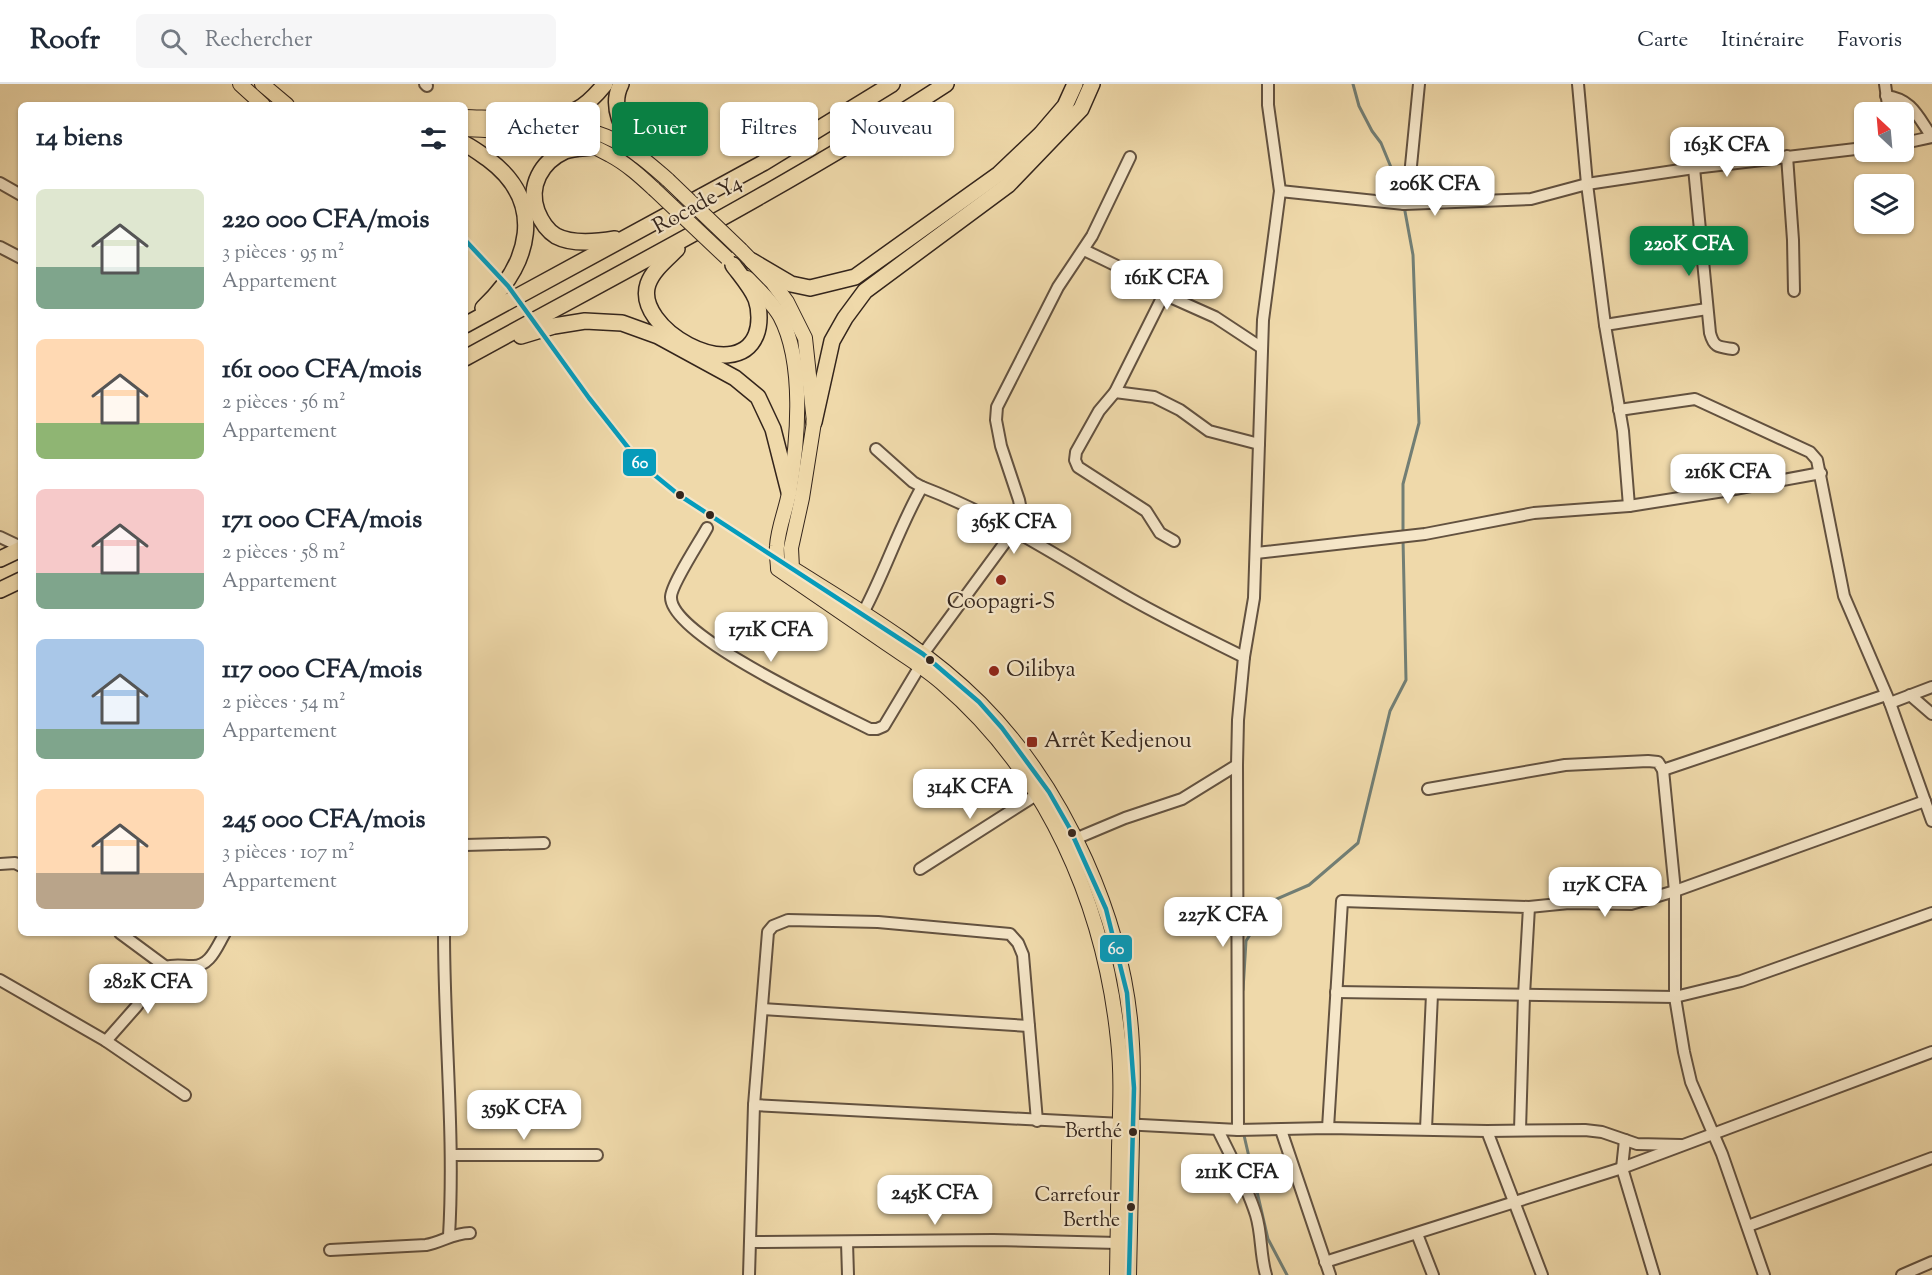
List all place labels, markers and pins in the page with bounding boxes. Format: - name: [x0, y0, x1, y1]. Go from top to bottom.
- pin: 163K CFA: [1665, 127, 1789, 178]
- pin: 206K CFA: [1373, 166, 1497, 217]
- pin: 220K CFA: [1627, 226, 1751, 277]
- pin: 161K CFA: [1105, 260, 1229, 311]
- pin: 216K CFA: [1666, 454, 1790, 505]
- unlabelled marker: [674, 489, 686, 501]
- pin: 365K CFA: [952, 504, 1076, 555]
- unlabelled marker: [704, 509, 716, 521]
- marker: Coopagri-S: [994, 573, 1008, 587]
- place label: Coopagri-S: [947, 587, 1055, 619]
- pin: 171K CFA: [709, 612, 833, 663]
- unlabelled marker: [924, 654, 936, 666]
- place label: Oilibya: [1006, 655, 1076, 687]
- marker: Oilibya: [987, 664, 1001, 678]
- place label: Arrêt Kedjenou: [1044, 726, 1192, 758]
- marker: Arrêt Kedjenou: [1025, 735, 1039, 749]
- pin: 314K CFA: [908, 769, 1032, 820]
- unlabelled marker: [1066, 827, 1078, 839]
- pin: 117K CFA: [1543, 867, 1667, 918]
- pin: 227K CFA: [1161, 897, 1285, 948]
- pin: 282K CFA: [86, 964, 210, 1015]
- pin: 359K CFA: [462, 1090, 586, 1141]
- place label: Berthé: [1065, 1118, 1122, 1147]
- marker: Berthé: [1127, 1126, 1139, 1138]
- pin: 211K CFA: [1175, 1154, 1299, 1205]
- pin: 245K CFA: [873, 1175, 997, 1226]
- place label: Carrefour Berthe: [1034, 1182, 1120, 1236]
- marker: Carrefour Berthe: [1125, 1201, 1137, 1213]

